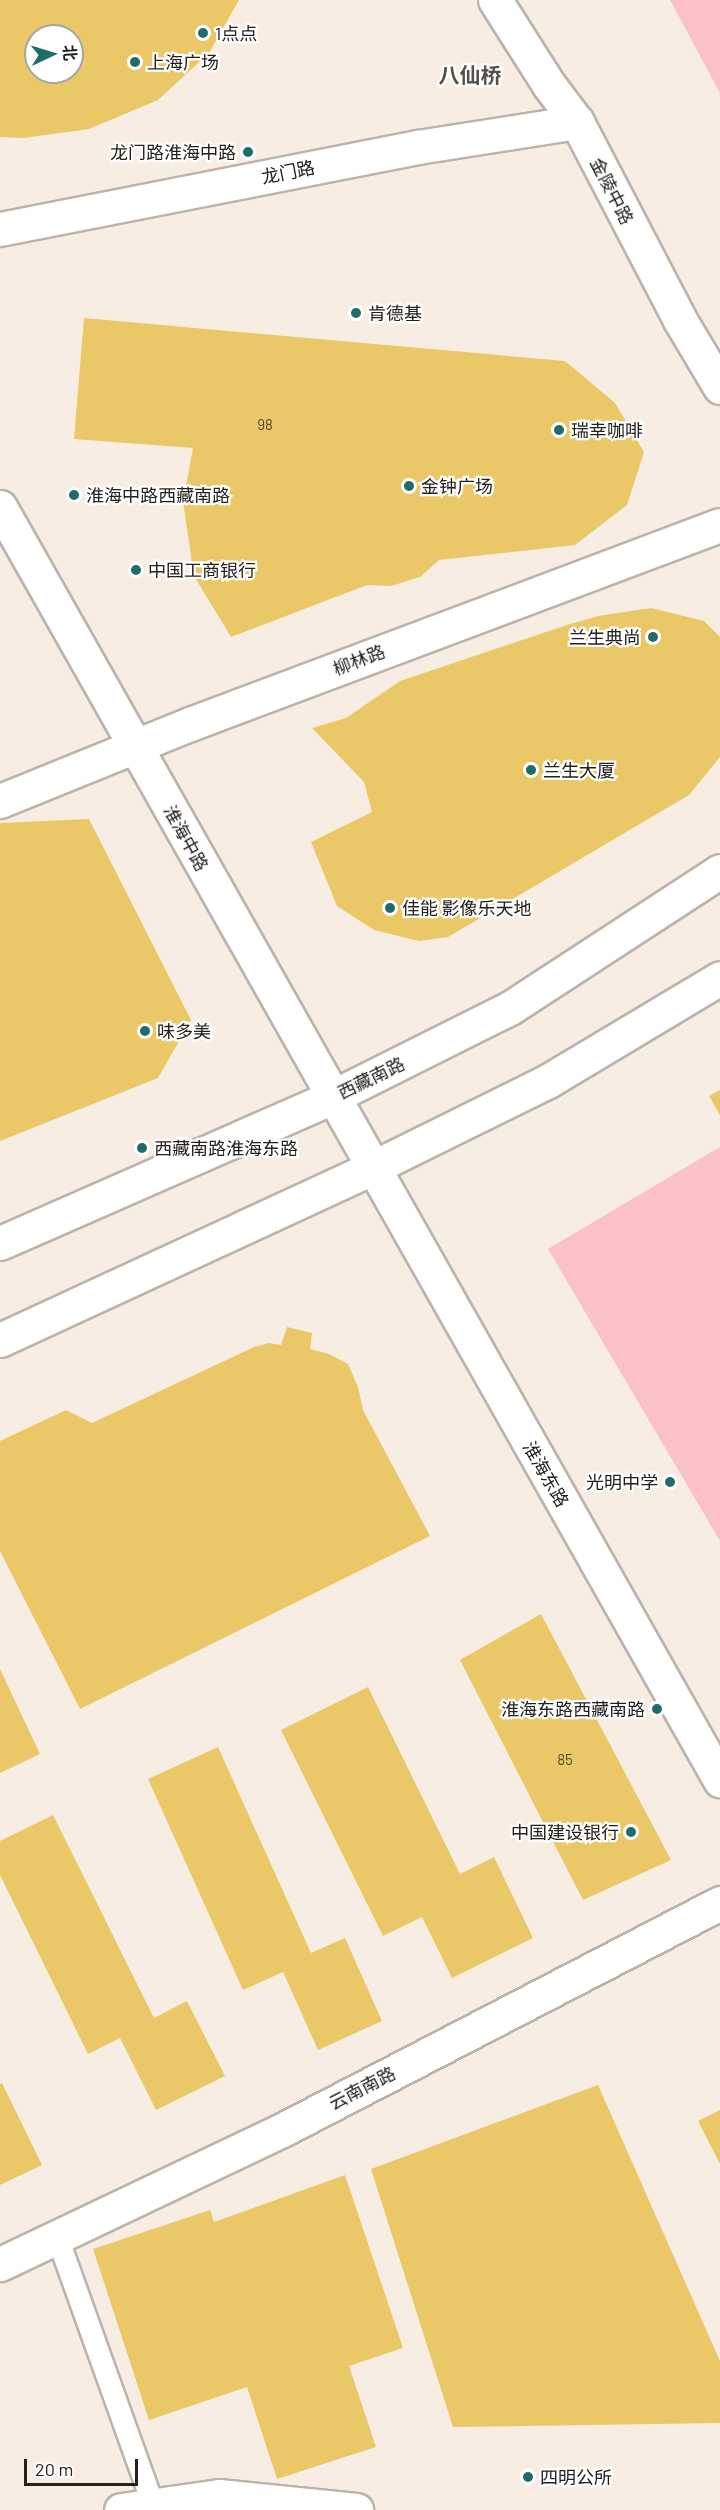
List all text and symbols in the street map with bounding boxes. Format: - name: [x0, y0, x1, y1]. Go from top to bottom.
- place label: 1点点: [215, 22, 257, 44]
- north arrow: [24, 24, 84, 84]
- marker: 1点点: [196, 26, 210, 40]
- text: 北: [60, 44, 80, 61]
- place label: 上海广场: [147, 51, 219, 73]
- marker: 上海广场: [128, 55, 142, 69]
- district label: 八仙桥: [439, 62, 501, 88]
- place label: 龙门路淮海中路: [110, 141, 236, 163]
- marker: 龙门路淮海中路: [241, 145, 255, 159]
- street label: 金陵中路: [586, 154, 638, 228]
- street label: 龙门路: [259, 156, 317, 188]
- place label: 肯德基: [368, 302, 422, 324]
- marker: 肯德基: [349, 306, 363, 320]
- house number: 98: [257, 416, 273, 434]
- place label: 瑞幸咖啡: [571, 419, 643, 441]
- marker: 瑞幸咖啡: [552, 423, 566, 437]
- place label: 金钟广场: [421, 475, 493, 497]
- marker: 金钟广场: [402, 479, 416, 493]
- place label: 淮海中路西藏南路: [86, 484, 230, 506]
- marker: 淮海中路西藏南路: [67, 488, 81, 502]
- place label: 中国工商银行: [148, 559, 256, 581]
- marker: 中国工商银行: [129, 563, 143, 577]
- place label: 兰生典尚: [569, 626, 641, 648]
- marker: 兰生典尚: [646, 630, 660, 644]
- street label: 柳林路: [330, 640, 388, 680]
- place label: 兰生大厦: [543, 759, 615, 781]
- marker: 兰生大厦: [524, 763, 538, 777]
- street label: 淮海中路: [159, 801, 213, 875]
- place label: 佳能 影像乐天地: [402, 897, 532, 919]
- marker: 佳能 影像乐天地: [383, 901, 397, 915]
- place label: 味多美: [157, 1020, 211, 1042]
- marker: 味多美: [138, 1024, 152, 1038]
- street label: 西藏南路: [334, 1053, 408, 1103]
- place label: 西藏南路淮海东路: [154, 1137, 298, 1159]
- marker: 西藏南路淮海东路: [135, 1141, 149, 1155]
- street label: 淮海东路: [519, 1437, 573, 1511]
- place label: 光明中学: [586, 1471, 658, 1493]
- marker: 光明中学: [663, 1475, 677, 1489]
- place label: 淮海东路西藏南路: [501, 1698, 645, 1720]
- marker: 淮海东路西藏南路: [650, 1702, 664, 1716]
- house number: 85: [557, 1751, 573, 1769]
- place label: 中国建设银行: [511, 1821, 619, 1843]
- marker: 中国建设银行: [624, 1825, 638, 1839]
- street label: 云南南路: [325, 2062, 399, 2114]
- scale bar: [27, 2447, 141, 2485]
- text: 20 m: [35, 2458, 73, 2480]
- place label: 四明公所: [540, 2466, 612, 2488]
- marker: 四明公所: [521, 2470, 535, 2484]

